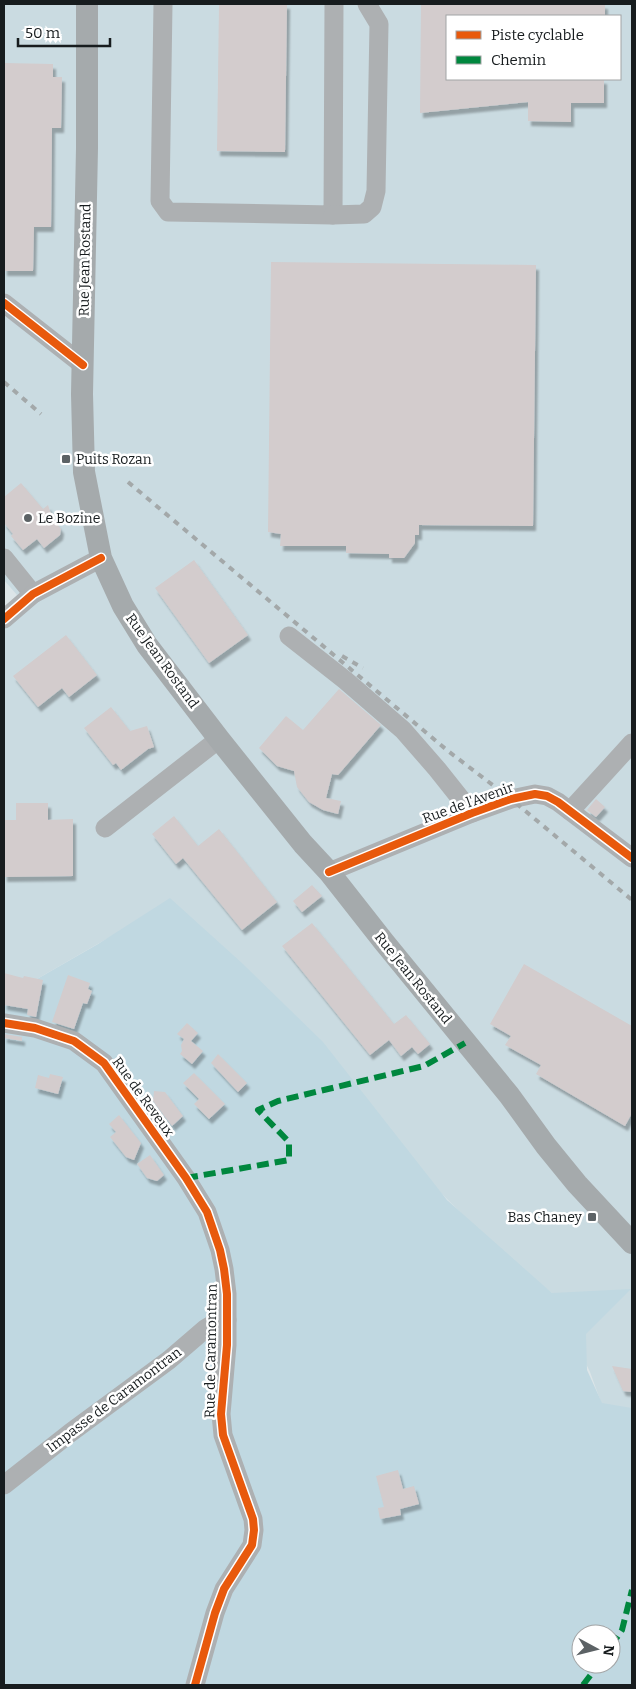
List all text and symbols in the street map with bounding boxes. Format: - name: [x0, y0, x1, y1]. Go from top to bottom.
- scale bar: [18, 15, 110, 47]
- legend: [446, 15, 621, 80]
- text: 50 m: [25, 24, 61, 42]
- text: Piste cyclable: [491, 26, 584, 44]
- text: Chemin: [491, 51, 547, 69]
- street label: Rue Jean Rostand: [76, 203, 94, 317]
- place label: Puits Rozan: [76, 451, 152, 468]
- marker: Puits Rozan: [60, 453, 72, 465]
- place label: Le Bozine: [38, 510, 100, 527]
- marker: Le Bozine: [22, 512, 34, 524]
- street label: Rue Jean Rostand: [122, 610, 202, 712]
- street label: Rue de l'Avenir: [420, 779, 516, 827]
- street label: Rue Jean Rostand: [371, 929, 455, 1027]
- street label: Rue de Reveux: [108, 1054, 178, 1140]
- place label: Bas Chaney: [508, 1209, 583, 1226]
- marker: Bas Chaney: [586, 1211, 598, 1223]
- street label: Rue de Caramontran: [201, 1284, 221, 1418]
- street label: Impasse de Caramontran: [43, 1344, 185, 1456]
- north arrow: [571, 1624, 621, 1674]
- text: N: [599, 1644, 618, 1657]

